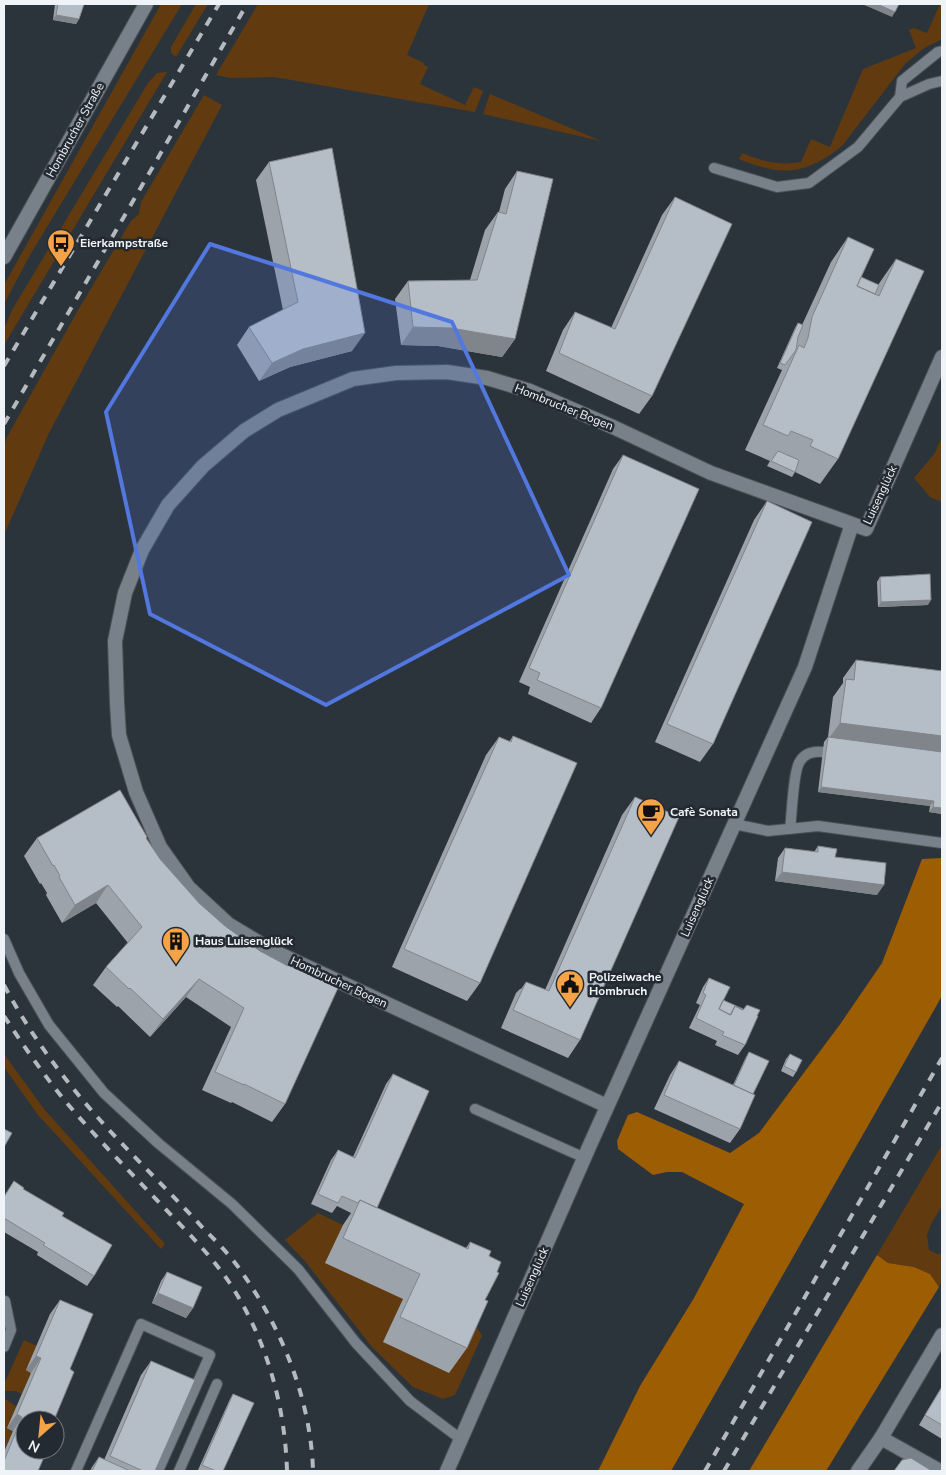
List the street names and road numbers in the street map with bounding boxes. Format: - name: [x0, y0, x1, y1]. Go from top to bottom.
- street label: Hombrucher Straße: [42, 80, 108, 180]
- street label: Hombrucher Bogen: [512, 380, 616, 434]
- street label: Luisenglück: [859, 462, 901, 527]
- street label: Luisenglück: [677, 874, 718, 939]
- street label: Hombrucher Bogen: [288, 953, 390, 1011]
- street label: Luisenglück: [512, 1244, 553, 1309]

